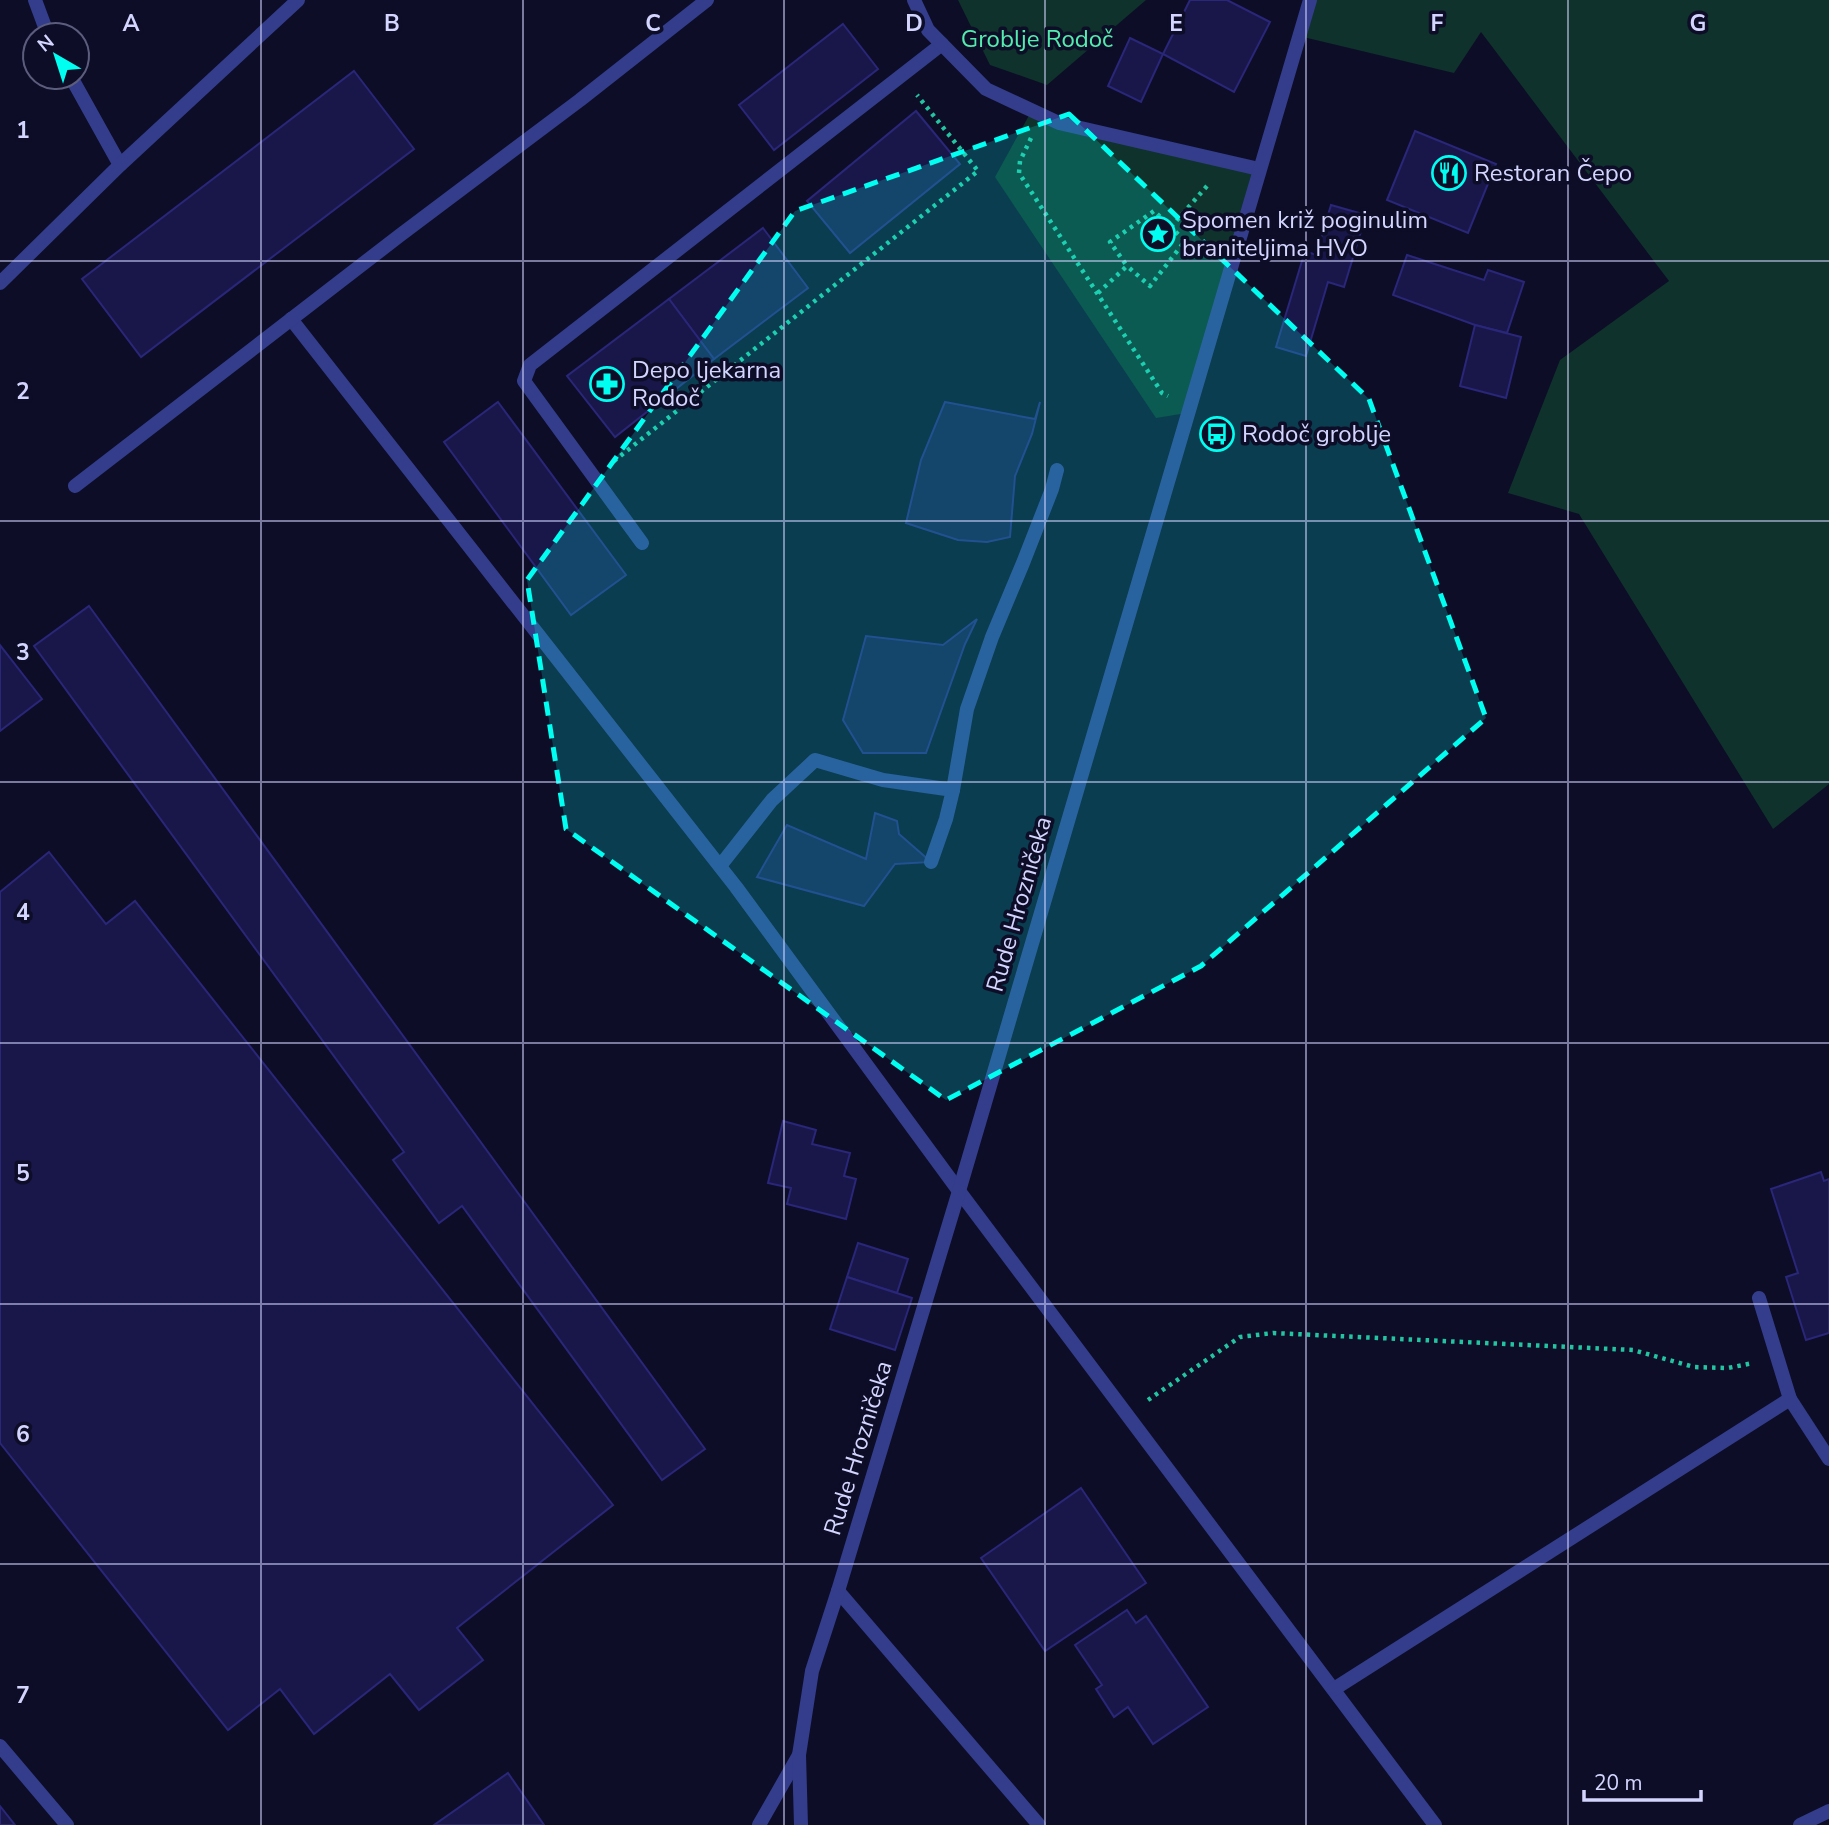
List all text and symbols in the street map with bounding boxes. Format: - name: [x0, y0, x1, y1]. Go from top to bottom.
- text: A: [122, 8, 140, 39]
- text: B: [384, 8, 400, 39]
- text: C: [645, 8, 661, 39]
- text: D: [905, 8, 923, 39]
- text: E: [1169, 8, 1183, 39]
- text: F: [1431, 8, 1444, 39]
- text: G: [1690, 8, 1706, 39]
- north arrow: [21, 21, 91, 91]
- park label: Groblje Rodoč: [961, 23, 1113, 55]
- text: N: [32, 29, 60, 58]
- text: 1: [16, 115, 30, 146]
- restaurant icon: Restoran Čepo: [1430, 154, 1468, 192]
- place label: Restoran Čepo: [1474, 157, 1632, 189]
- place label: Spomen križ poginulim braniteljima HVO: [1182, 204, 1428, 264]
- place icon: Spomen križ poginulim braniteljima HVO: [1139, 215, 1177, 253]
- place label: Depo ljekarna Rodoč: [632, 354, 781, 414]
- pharmacy icon: Depo ljekarna Rodoč: [588, 365, 626, 403]
- text: 2: [16, 376, 30, 407]
- bus stop icon: Rodoč groblje: [1198, 415, 1236, 453]
- place label: Rodoč groblje: [1242, 418, 1391, 450]
- text: 3: [16, 637, 30, 668]
- street label: Rude Hrozničeka: [979, 813, 1059, 995]
- text: 4: [16, 897, 30, 928]
- text: 5: [16, 1158, 30, 1189]
- street label: Rude Hrozničeka: [816, 1357, 900, 1539]
- text: 6: [16, 1419, 30, 1450]
- text: 7: [16, 1680, 30, 1711]
- scale bar: [1584, 1758, 1701, 1802]
- text: 20 m: [1594, 1769, 1643, 1797]

